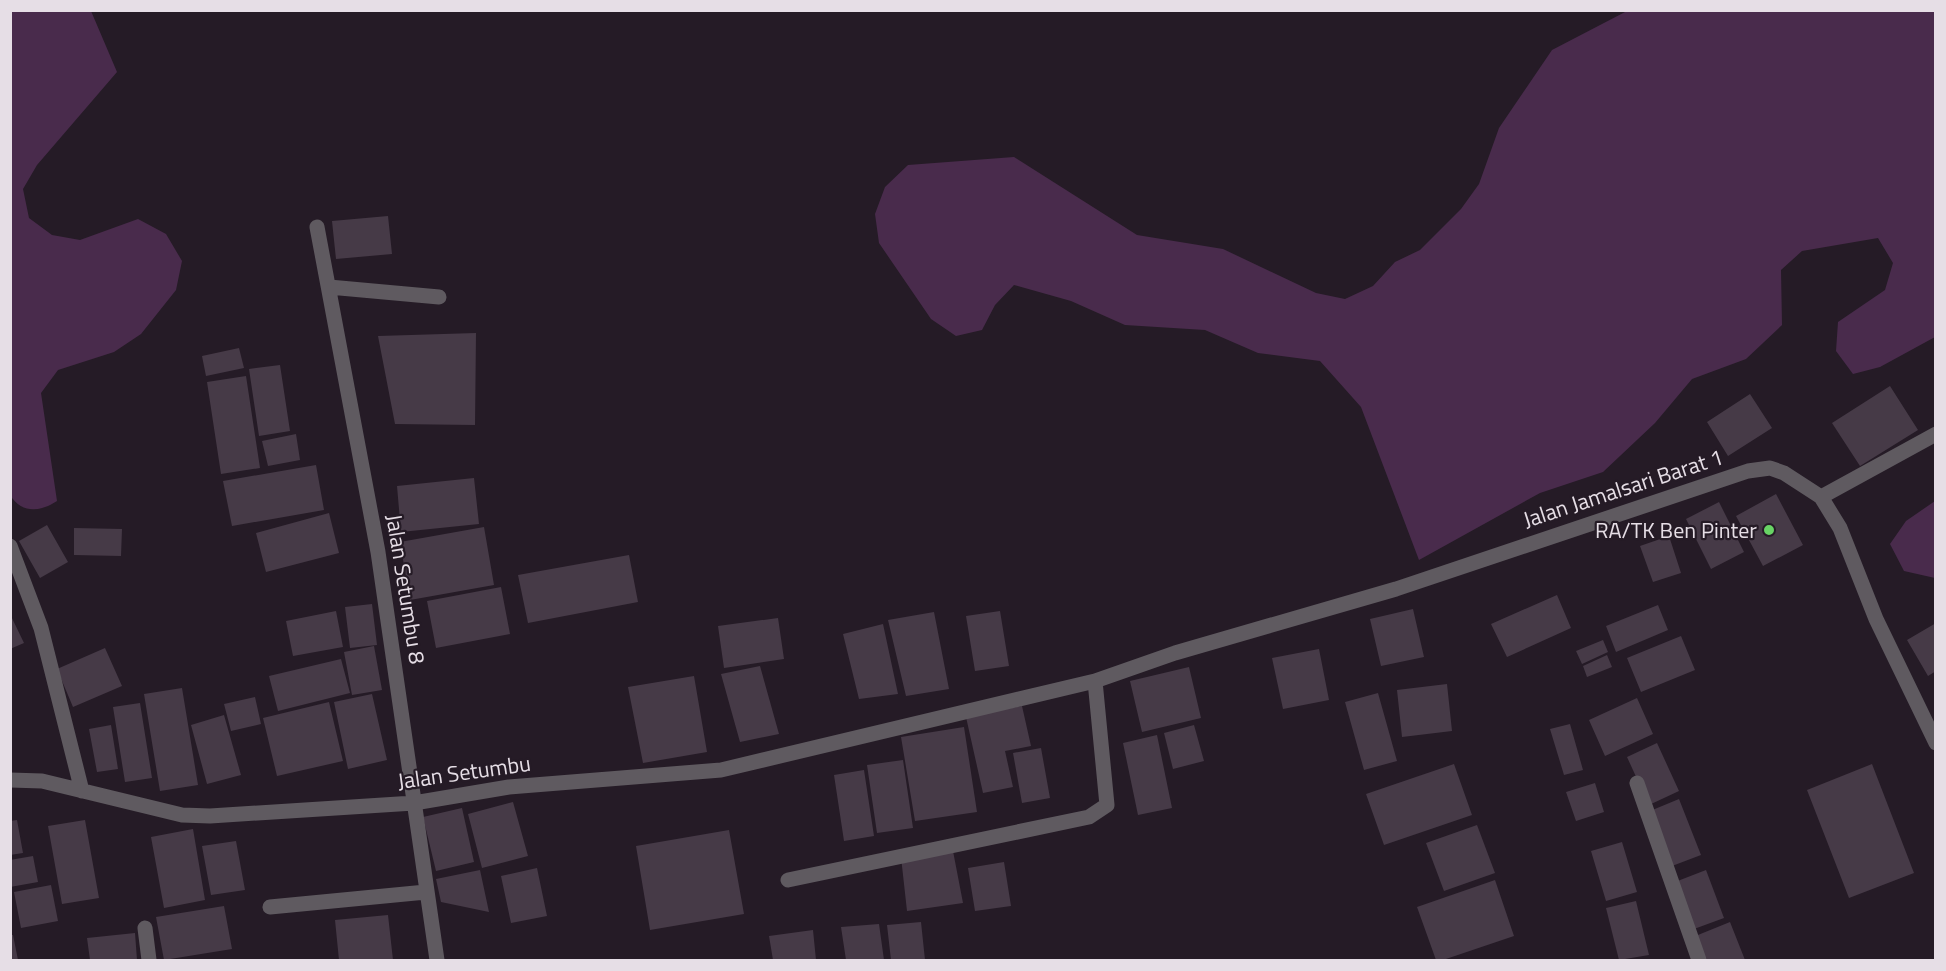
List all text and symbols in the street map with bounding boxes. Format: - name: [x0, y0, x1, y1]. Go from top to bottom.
- street label: Jalan Jamalsari Barat 1: [1519, 440, 1727, 536]
- street label: Jalan Setumbu 8: [377, 512, 435, 666]
- place label: RA/TK Ben Pinter: [1595, 513, 1757, 547]
- marker: RA/TK Ben Pinter: [1762, 523, 1776, 537]
- street label: Jalan Setumbu: [395, 746, 533, 798]

